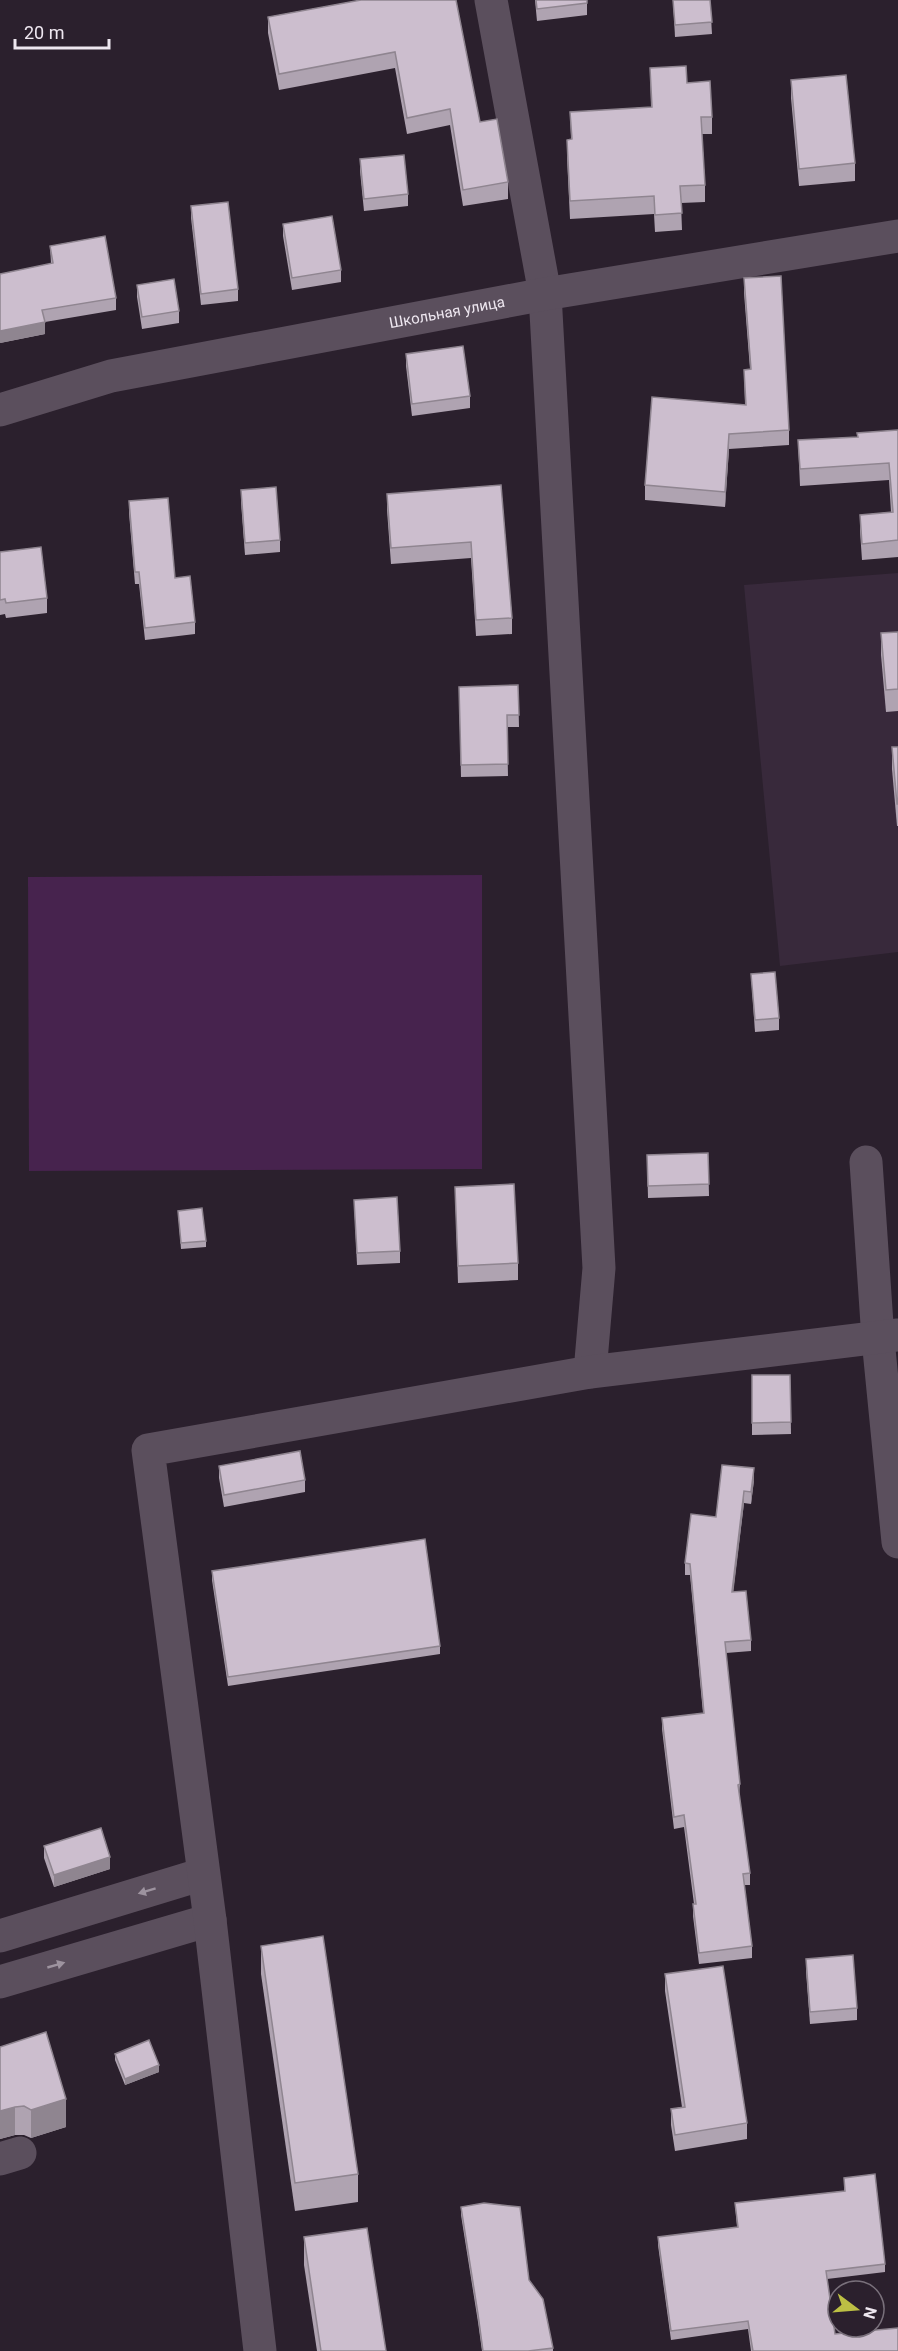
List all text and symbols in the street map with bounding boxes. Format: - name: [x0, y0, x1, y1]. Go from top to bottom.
- scale bar: [15, 12, 110, 50]
- text: 20 m: [24, 22, 64, 43]
- street label: Школьная улица: [388, 293, 506, 332]
- one-way arrow: [138, 1887, 156, 1896]
- one-way arrow: [47, 1960, 65, 1969]
- north arrow: [826, 2279, 886, 2339]
- text: N: [859, 2305, 881, 2321]

